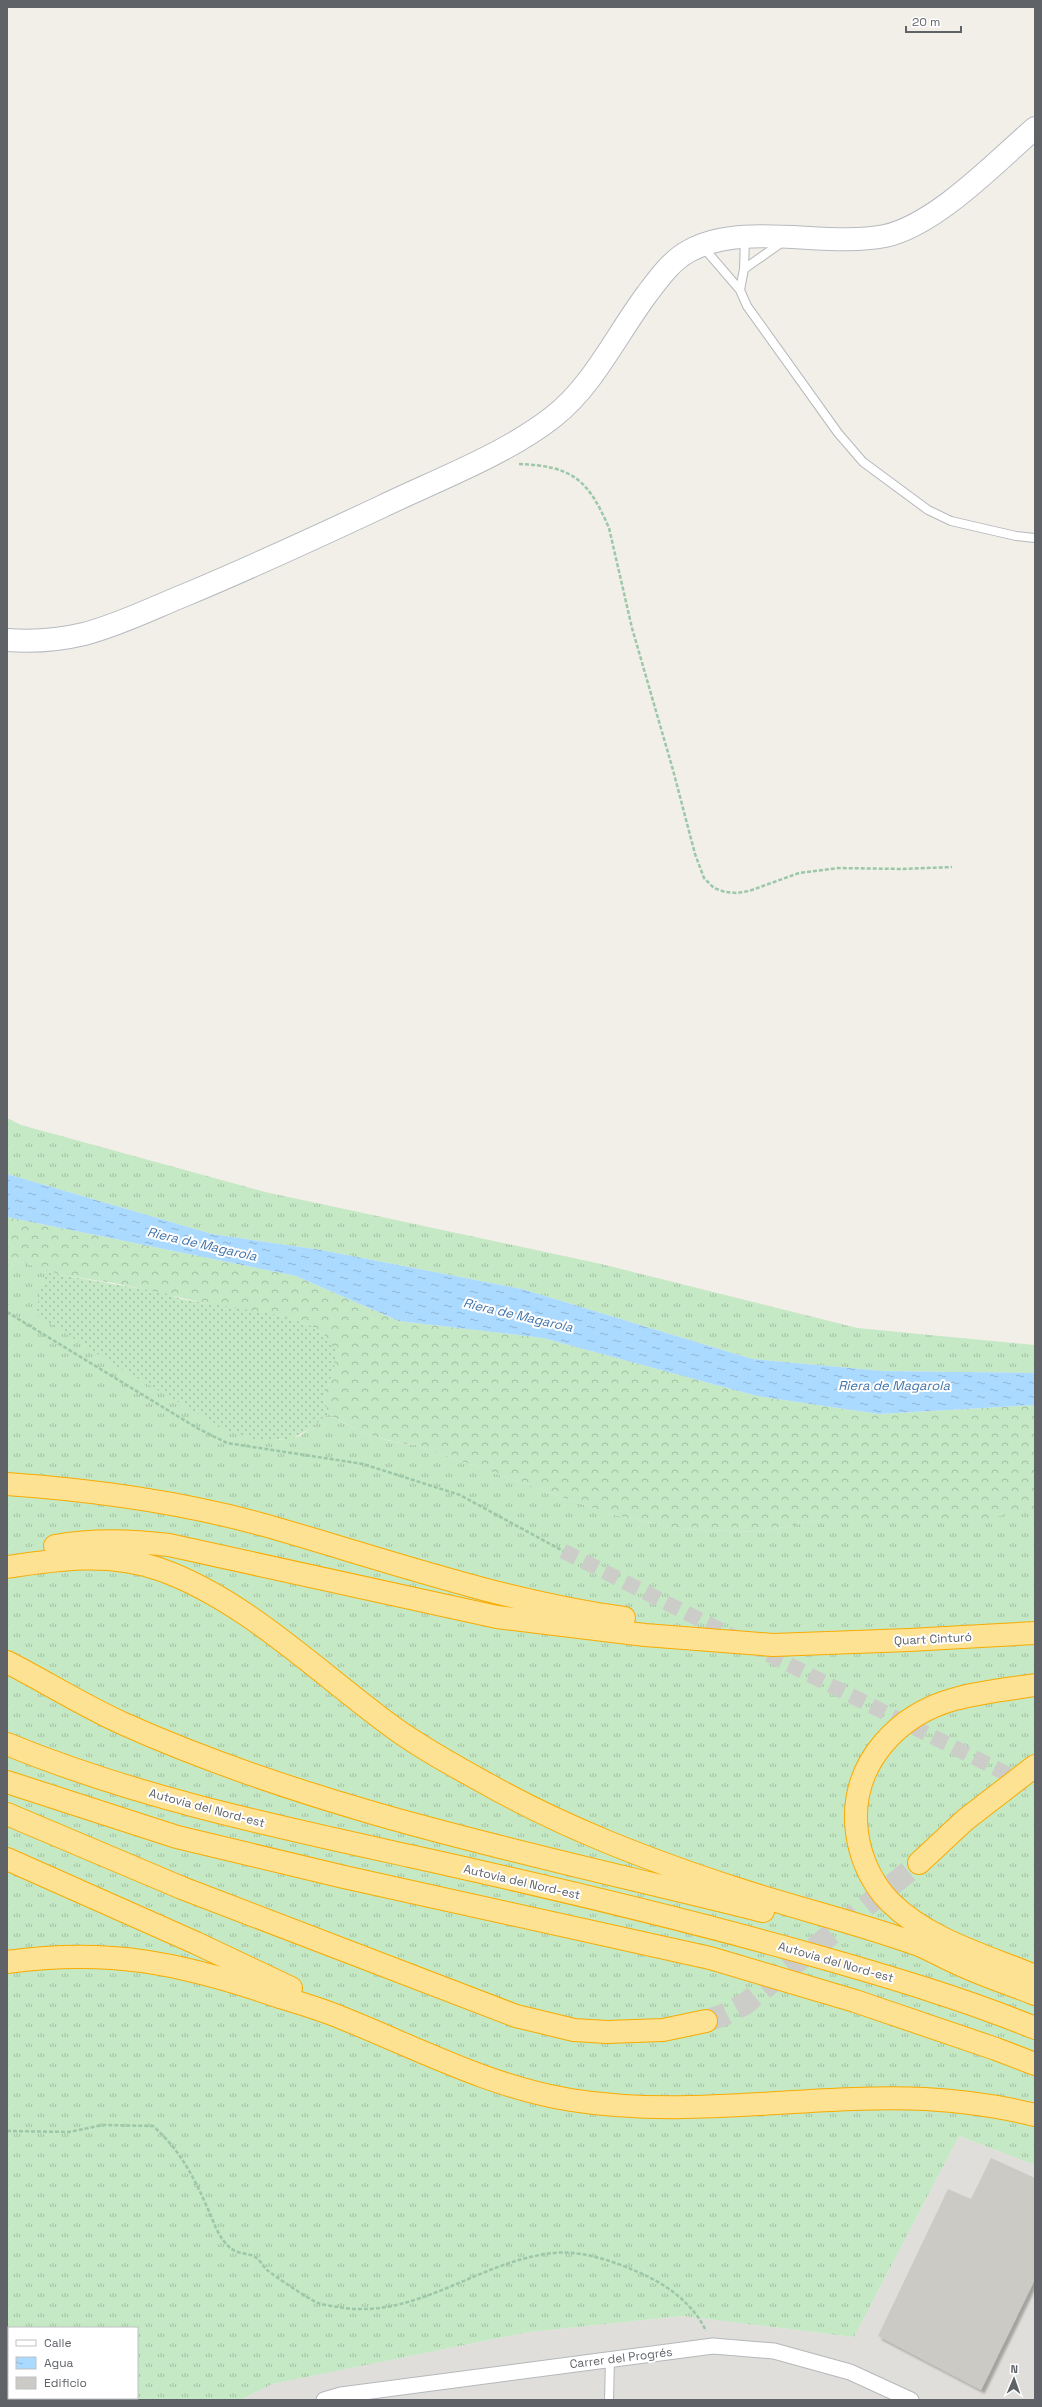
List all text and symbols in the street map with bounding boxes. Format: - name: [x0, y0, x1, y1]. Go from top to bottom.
- scale bar: [906, 8, 961, 34]
- text: 20 m: [912, 14, 940, 30]
- water label: Riera de Magarola: [146, 1223, 259, 1265]
- water label: Riera de Magarola: [462, 1294, 575, 1336]
- water label: Riera de Magarola: [838, 1377, 950, 1394]
- street label: Quart Cinturó: [894, 1629, 972, 1649]
- street label: Autovia del Nord-est: [147, 1785, 267, 1831]
- street label: Autovia del Nord-est: [462, 1861, 582, 1903]
- street label: Autovia del Nord-est: [776, 1938, 896, 1986]
- legend: [8, 2327, 138, 2399]
- text: Calle: [44, 2335, 72, 2351]
- street label: Carrer del Progrés: [569, 2344, 673, 2372]
- text: Agua: [44, 2355, 74, 2371]
- north arrow: [994, 2359, 1034, 2399]
- text: N: [1010, 2362, 1018, 2376]
- text: Edificio: [44, 2375, 87, 2391]

